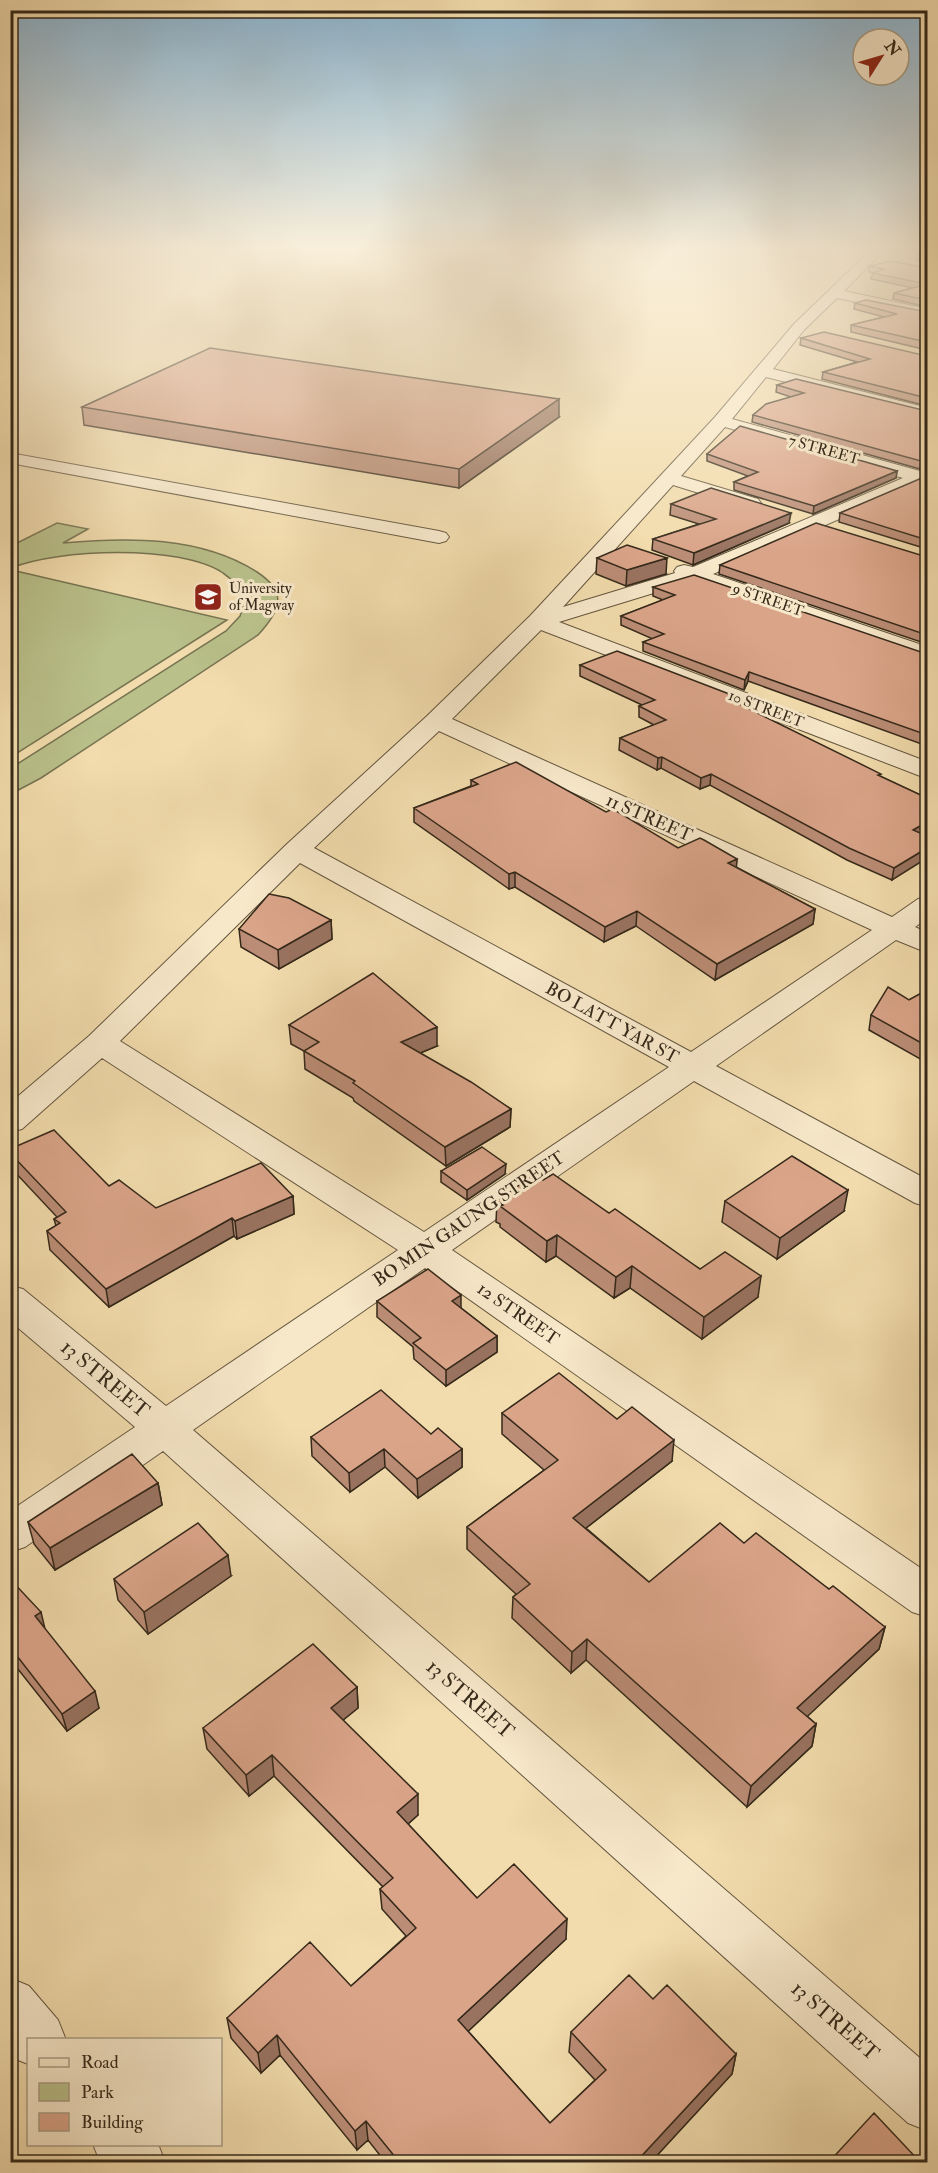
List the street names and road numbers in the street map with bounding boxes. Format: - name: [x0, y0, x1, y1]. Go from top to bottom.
- street label: 7 STREET: [786, 431, 862, 469]
- street label: 9 STREET: [729, 579, 806, 621]
- street label: 10 STREET: [726, 686, 806, 732]
- street label: 11 STREET: [602, 789, 696, 848]
- street label: BO LATT YAR ST: [541, 977, 683, 1069]
- street label: BO MIN GAUNG STREET: [369, 1146, 570, 1292]
- street label: 12 STREET: [473, 1277, 564, 1351]
- street label: 13 STREET: [55, 1334, 155, 1424]
- street label: 13 STREET: [420, 1653, 520, 1745]
- street label: 13 STREET: [785, 1975, 885, 2067]

